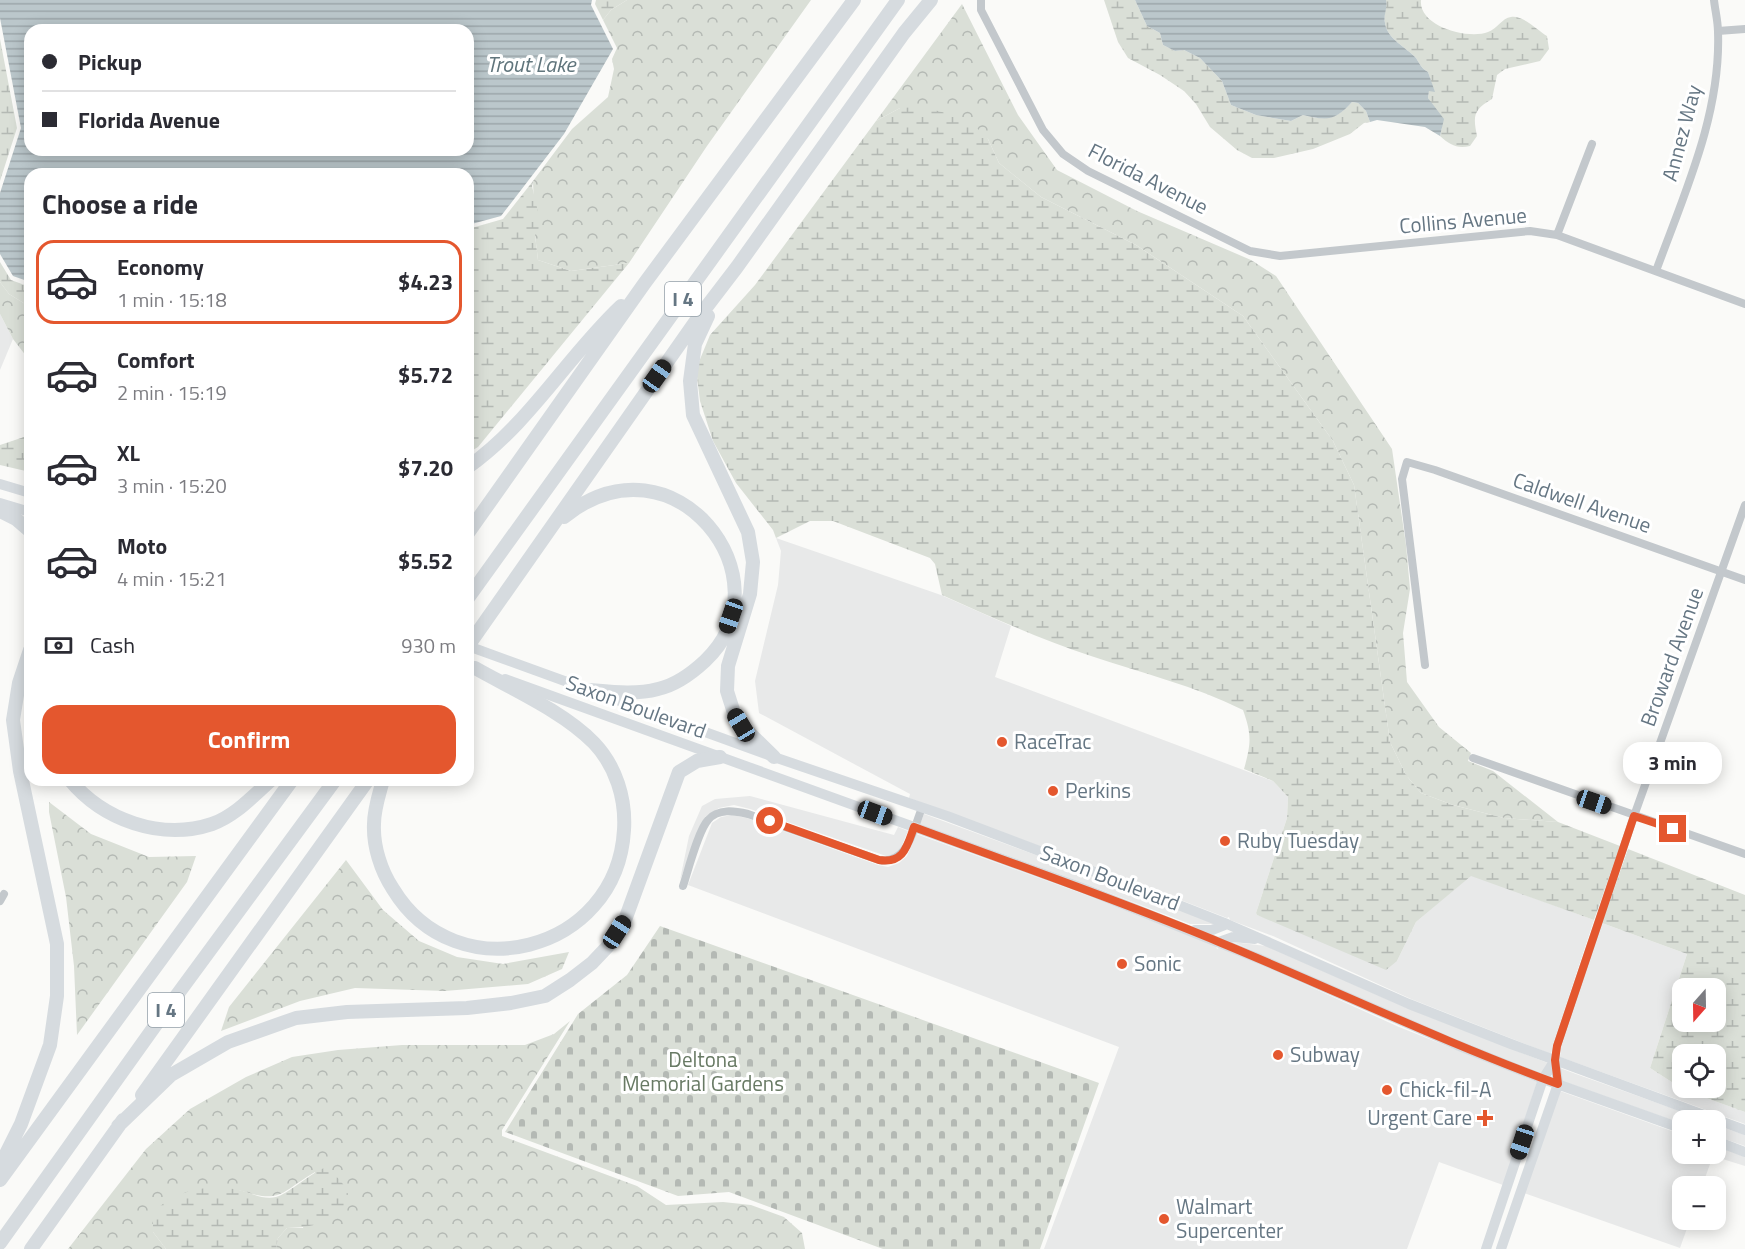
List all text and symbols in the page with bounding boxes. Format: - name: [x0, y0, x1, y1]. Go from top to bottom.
- text: Pickup: [78, 45, 142, 79]
- water label: Trout Lake: [486, 47, 577, 81]
- street label: Annez Way: [1653, 81, 1709, 185]
- text: Florida Avenue: [78, 103, 220, 137]
- street label: Florida Avenue: [1083, 134, 1214, 222]
- text: Choose a ride: [42, 183, 198, 224]
- street label: Collins Avenue: [1398, 198, 1528, 242]
- text: Economy: [117, 250, 204, 284]
- icon: car: [45, 255, 99, 309]
- text: $4.23: [398, 265, 453, 299]
- road number: I 4: [665, 282, 701, 316]
- text: 1 min · 15:18: [117, 284, 227, 315]
- text: Comfort: [117, 343, 195, 377]
- icon: car: [45, 348, 99, 402]
- car: [639, 356, 675, 396]
- text: $5.72: [398, 358, 453, 392]
- text: 2 min · 15:19: [117, 377, 227, 408]
- text: XL: [117, 436, 140, 470]
- icon: car: [45, 441, 99, 495]
- text: $7.20: [398, 451, 453, 485]
- street label: Caldwell Avenue: [1509, 463, 1656, 541]
- text: 3 min · 15:20: [117, 470, 227, 501]
- text: Moto: [117, 529, 167, 563]
- icon: car: [45, 534, 99, 588]
- text: $5.52: [398, 544, 453, 578]
- text: 4 min · 15:21: [117, 563, 227, 594]
- street label: Broward Avenue: [1631, 583, 1711, 731]
- car: [717, 596, 745, 636]
- text: Cash: [90, 628, 135, 662]
- icon: cash: [42, 629, 75, 662]
- text: 930 m: [401, 630, 456, 661]
- street label: Saxon Boulevard: [562, 666, 711, 746]
- button: Confirm: [42, 705, 456, 774]
- car: [724, 705, 758, 745]
- place label: RaceTrac: [1014, 725, 1091, 757]
- marker: RaceTrac: [995, 735, 1009, 749]
- callout: 3 min: [1624, 742, 1722, 784]
- text: 3 min: [1648, 747, 1697, 778]
- place label: Perkins: [1065, 774, 1131, 806]
- marker: Perkins: [1046, 784, 1060, 798]
- car: [1574, 788, 1614, 816]
- car: [855, 798, 895, 828]
- route start: [756, 807, 783, 834]
- route end: [1659, 815, 1686, 842]
- place label: Ruby Tuesday: [1237, 824, 1359, 856]
- marker: Ruby Tuesday: [1218, 834, 1232, 848]
- street label: Saxon Boulevard: [1036, 836, 1185, 918]
- car: [600, 912, 634, 952]
- place label: Sonic: [1134, 947, 1182, 979]
- marker: Sonic: [1115, 957, 1129, 971]
- north arrow: [1672, 978, 1726, 1032]
- map controls: [1672, 978, 1726, 1230]
- road number: I 4: [148, 993, 184, 1027]
- place label: Subway: [1290, 1038, 1360, 1070]
- park label: Deltona Memorial Gardens: [622, 1043, 784, 1099]
- button: locate: [1672, 1044, 1726, 1098]
- marker: Subway: [1271, 1048, 1285, 1062]
- place label: Chick-fil-A: [1399, 1073, 1492, 1105]
- marker: Chick-fil-A: [1380, 1083, 1394, 1097]
- place label: Urgent Care: [1367, 1101, 1472, 1133]
- marker: Urgent Care: [1476, 1109, 1494, 1127]
- button: +: [1672, 1110, 1726, 1164]
- car: [1508, 1122, 1536, 1162]
- button: −: [1672, 1176, 1726, 1230]
- place label: Walmart Supercenter: [1176, 1190, 1283, 1246]
- marker: Walmart Supercenter: [1157, 1212, 1171, 1226]

